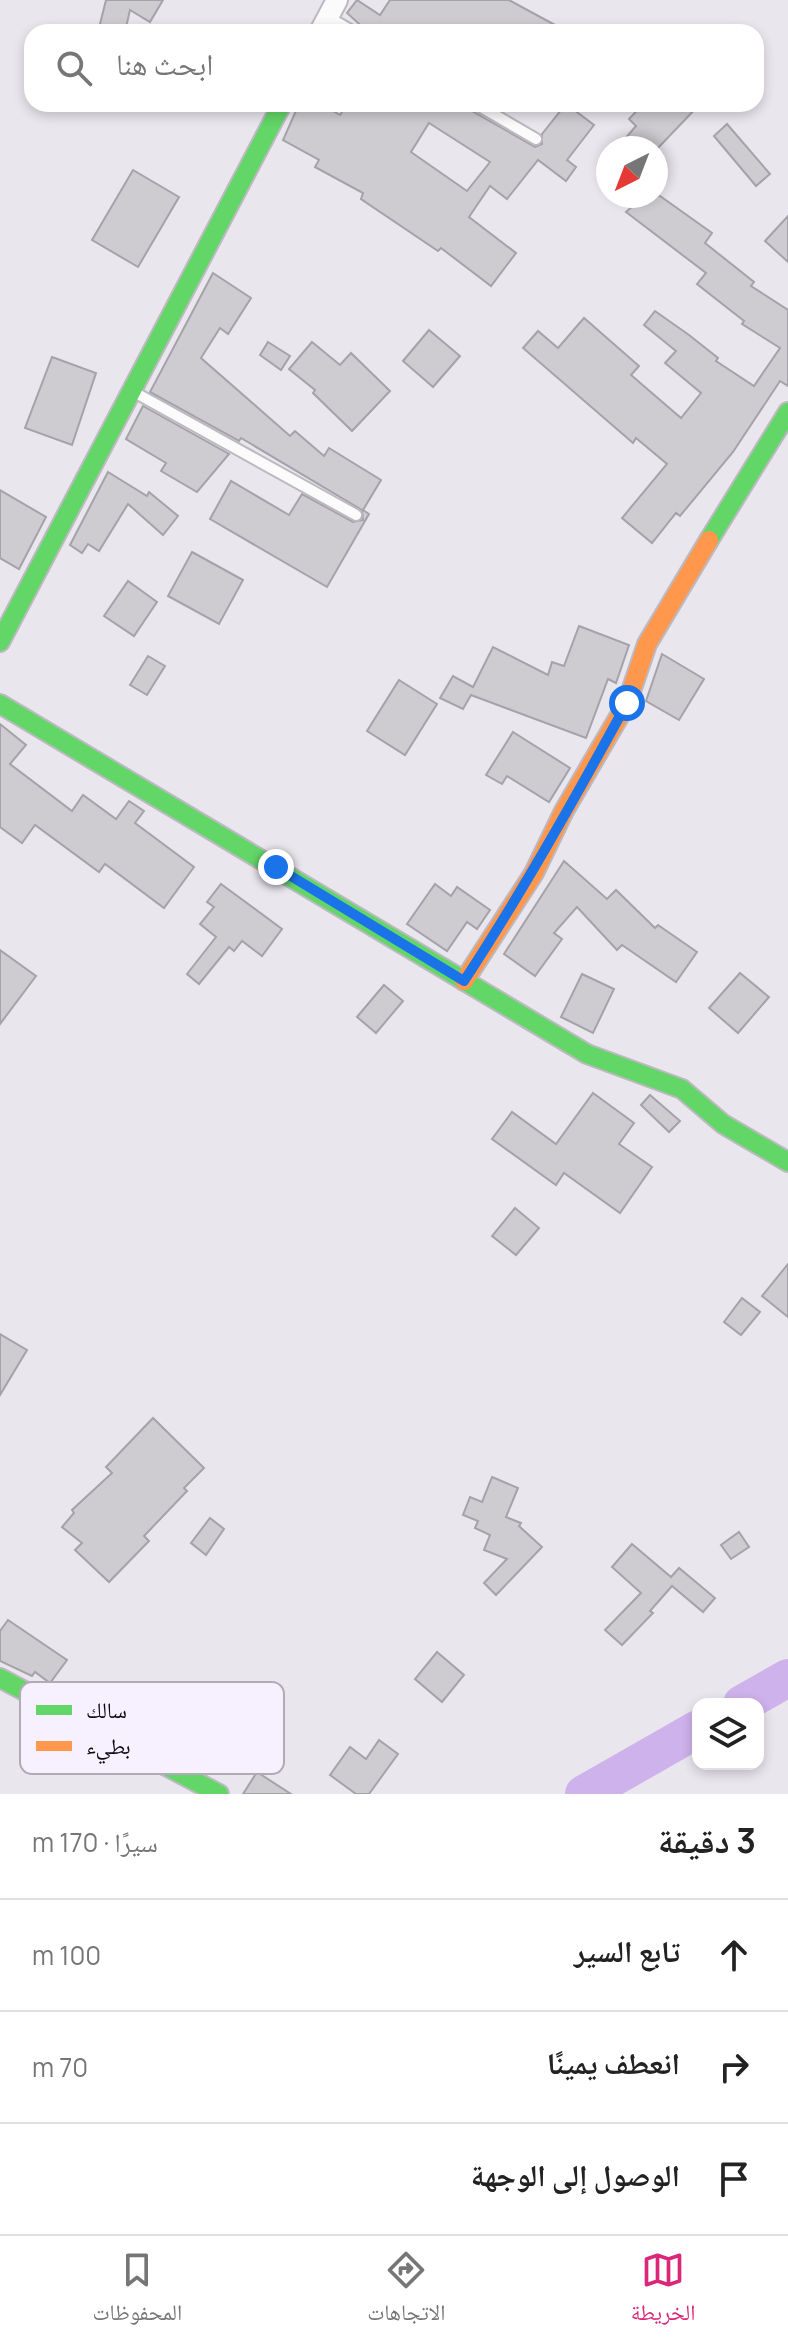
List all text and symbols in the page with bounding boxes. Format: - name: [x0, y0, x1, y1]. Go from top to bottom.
- search box: [24, 24, 764, 112]
- text: ابحث هنا: [116, 43, 213, 84]
- icon: search: [52, 46, 96, 90]
- north arrow: [596, 136, 668, 208]
- route start: [609, 685, 645, 721]
- route end: [258, 849, 294, 885]
- legend: [20, 1682, 284, 1774]
- text: سالك: [86, 1695, 127, 1725]
- map controls: [692, 1698, 764, 1770]
- button: layers: [692, 1698, 764, 1770]
- text: بطيء: [86, 1731, 131, 1764]
- text: 3 دقيقة: [658, 1817, 756, 1863]
- text: سيرًا · 170 m: [32, 1824, 158, 1860]
- text: تابع السير: [574, 1930, 680, 1971]
- icon: ahead: [712, 1933, 756, 1977]
- text: 100 m: [32, 1937, 101, 1973]
- text: انعطف يمينًا: [547, 2042, 680, 2083]
- icon: right: [712, 2045, 756, 2089]
- text: 70 m: [32, 2049, 88, 2085]
- text: الوصول إلى الوجهة: [471, 2154, 680, 2195]
- icon: arrive: [712, 2157, 756, 2201]
- tab: المحفوظات: [93, 2248, 182, 2334]
- tab: الاتجاهات: [367, 2248, 445, 2334]
- tab: الخريطة: [631, 2248, 695, 2334]

